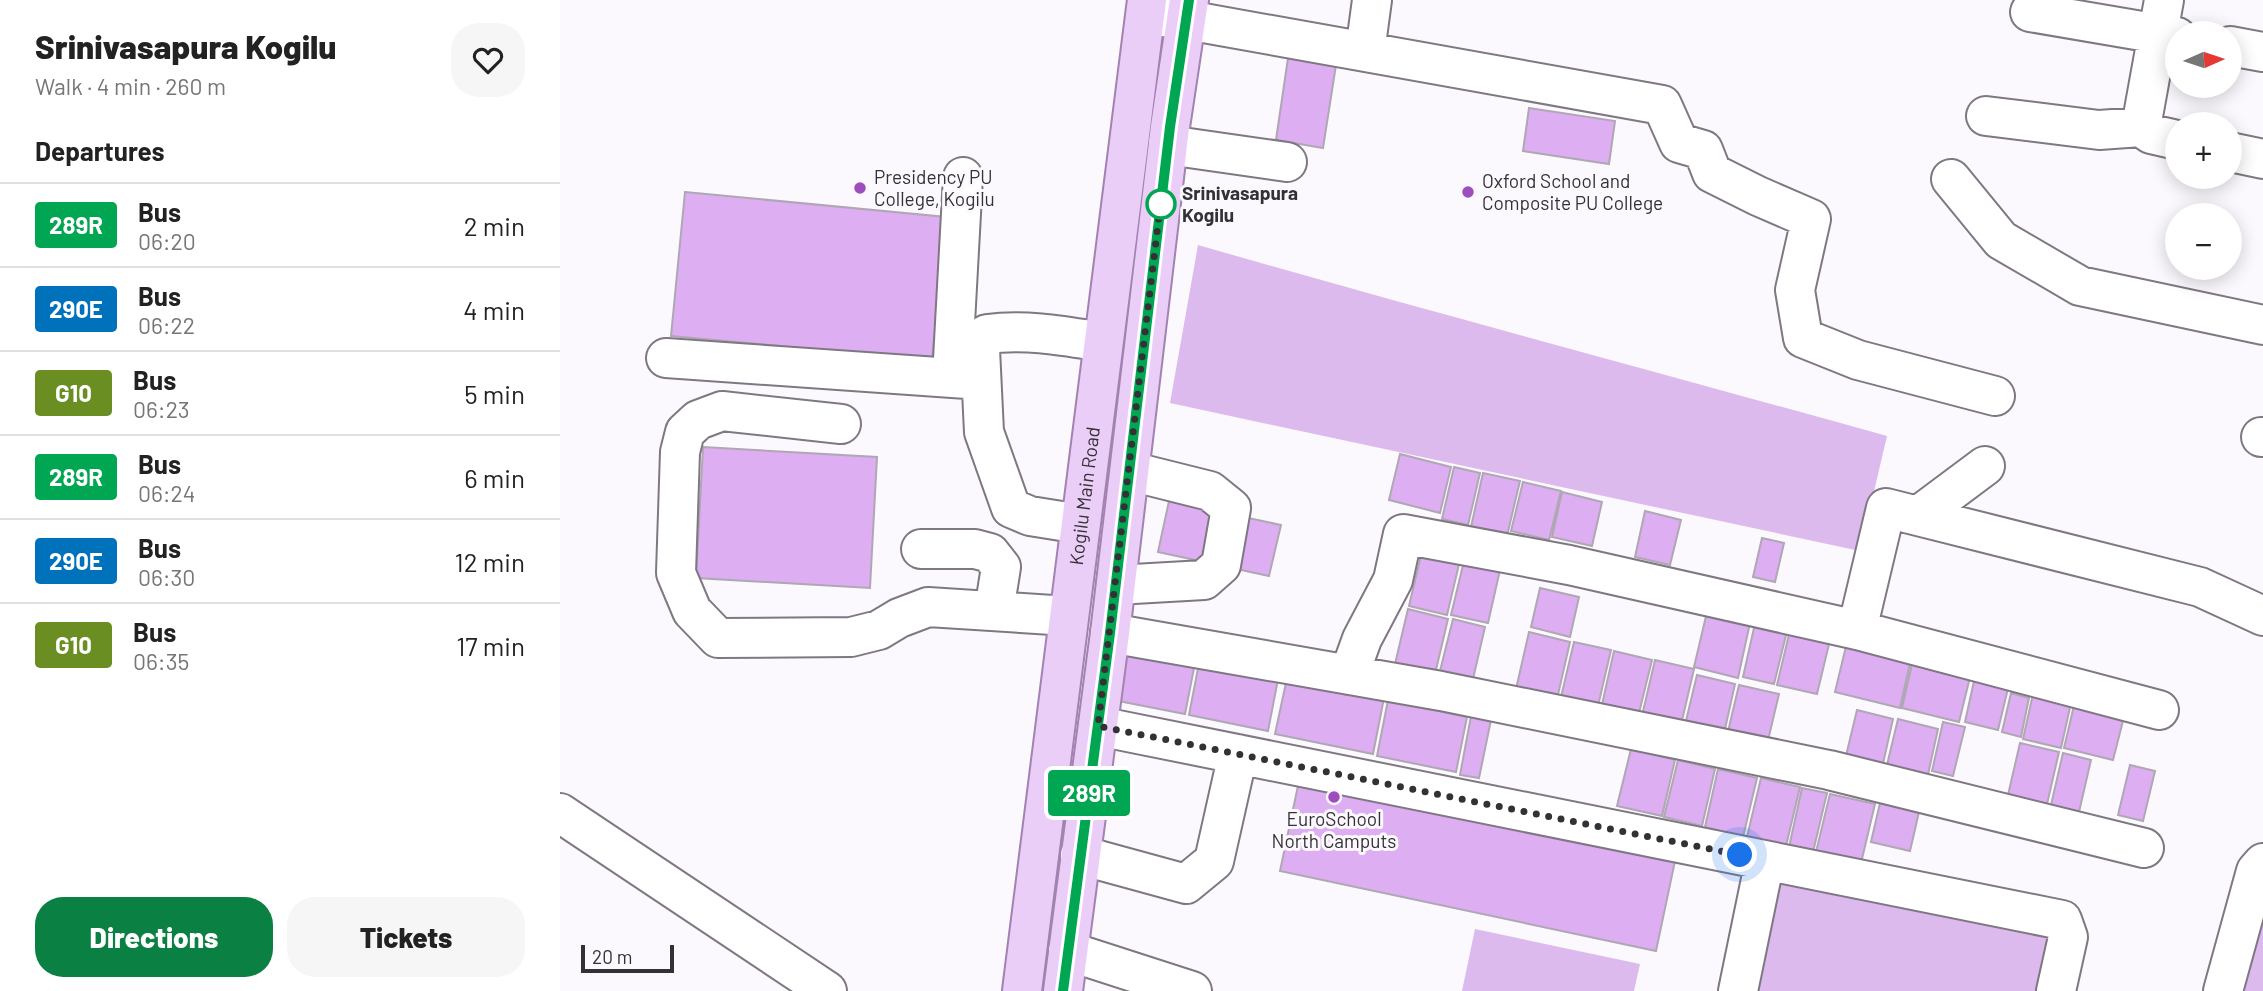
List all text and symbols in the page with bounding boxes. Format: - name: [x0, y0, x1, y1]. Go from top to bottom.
- north arrow: [2165, 21, 2242, 98]
- map controls: [2165, 21, 2242, 280]
- button: heart: [451, 23, 525, 97]
- text: Srinivasapura Kogilu: [35, 26, 336, 66]
- text: Walk · 4 min · 260 m: [35, 72, 226, 100]
- button: +: [2165, 112, 2242, 189]
- text: Departures: [35, 135, 165, 166]
- place label: Presidency PU College, Kogilu: [874, 165, 995, 210]
- place label: Oxford School and Composite PU College: [1482, 169, 1663, 214]
- marker: Presidency PU College, Kogilu: [852, 180, 868, 196]
- place label: Srinivasapura Kogilu: [1182, 181, 1298, 226]
- marker: Oxford School and Composite PU College: [1460, 184, 1476, 200]
- marker: Srinivasapura Kogilu: [1146, 189, 1176, 219]
- text: Bus: [138, 196, 181, 227]
- button: −: [2165, 203, 2242, 280]
- text: 289R: [49, 210, 103, 239]
- text: 2 min: [464, 210, 525, 241]
- text: 06:20: [138, 227, 196, 255]
- text: Bus: [138, 280, 181, 311]
- text: 290E: [49, 294, 103, 323]
- text: 4 min: [463, 294, 525, 325]
- text: 06:22: [138, 311, 195, 339]
- text: Bus: [133, 364, 176, 395]
- text: G10: [55, 378, 92, 407]
- text: 5 min: [464, 378, 525, 409]
- text: 06:23: [133, 395, 190, 423]
- street label: Kogilu Main Road: [1064, 425, 1104, 566]
- text: Bus: [138, 448, 181, 479]
- text: 289R: [49, 462, 103, 491]
- text: 6 min: [464, 462, 525, 493]
- text: 06:24: [138, 479, 196, 507]
- text: Bus: [138, 532, 181, 563]
- text: 290E: [49, 546, 103, 575]
- text: 12 min: [455, 546, 525, 577]
- text: 06:30: [138, 563, 195, 591]
- text: Bus: [133, 616, 176, 647]
- text: G10: [55, 630, 92, 659]
- text: 17 min: [456, 630, 525, 661]
- text: 06:35: [133, 647, 189, 675]
- line badge: 289R: [1040, 770, 1138, 816]
- text: 289R: [1062, 778, 1116, 807]
- marker: EuroSchool North Camputs: [1326, 789, 1342, 805]
- place label: EuroSchool North Camputs: [1272, 807, 1396, 852]
- your location: [1722, 837, 1757, 872]
- button: Directions: [35, 897, 273, 977]
- button: Tickets: [287, 897, 525, 977]
- scale bar: [581, 942, 674, 974]
- text: 20 m: [592, 945, 632, 968]

